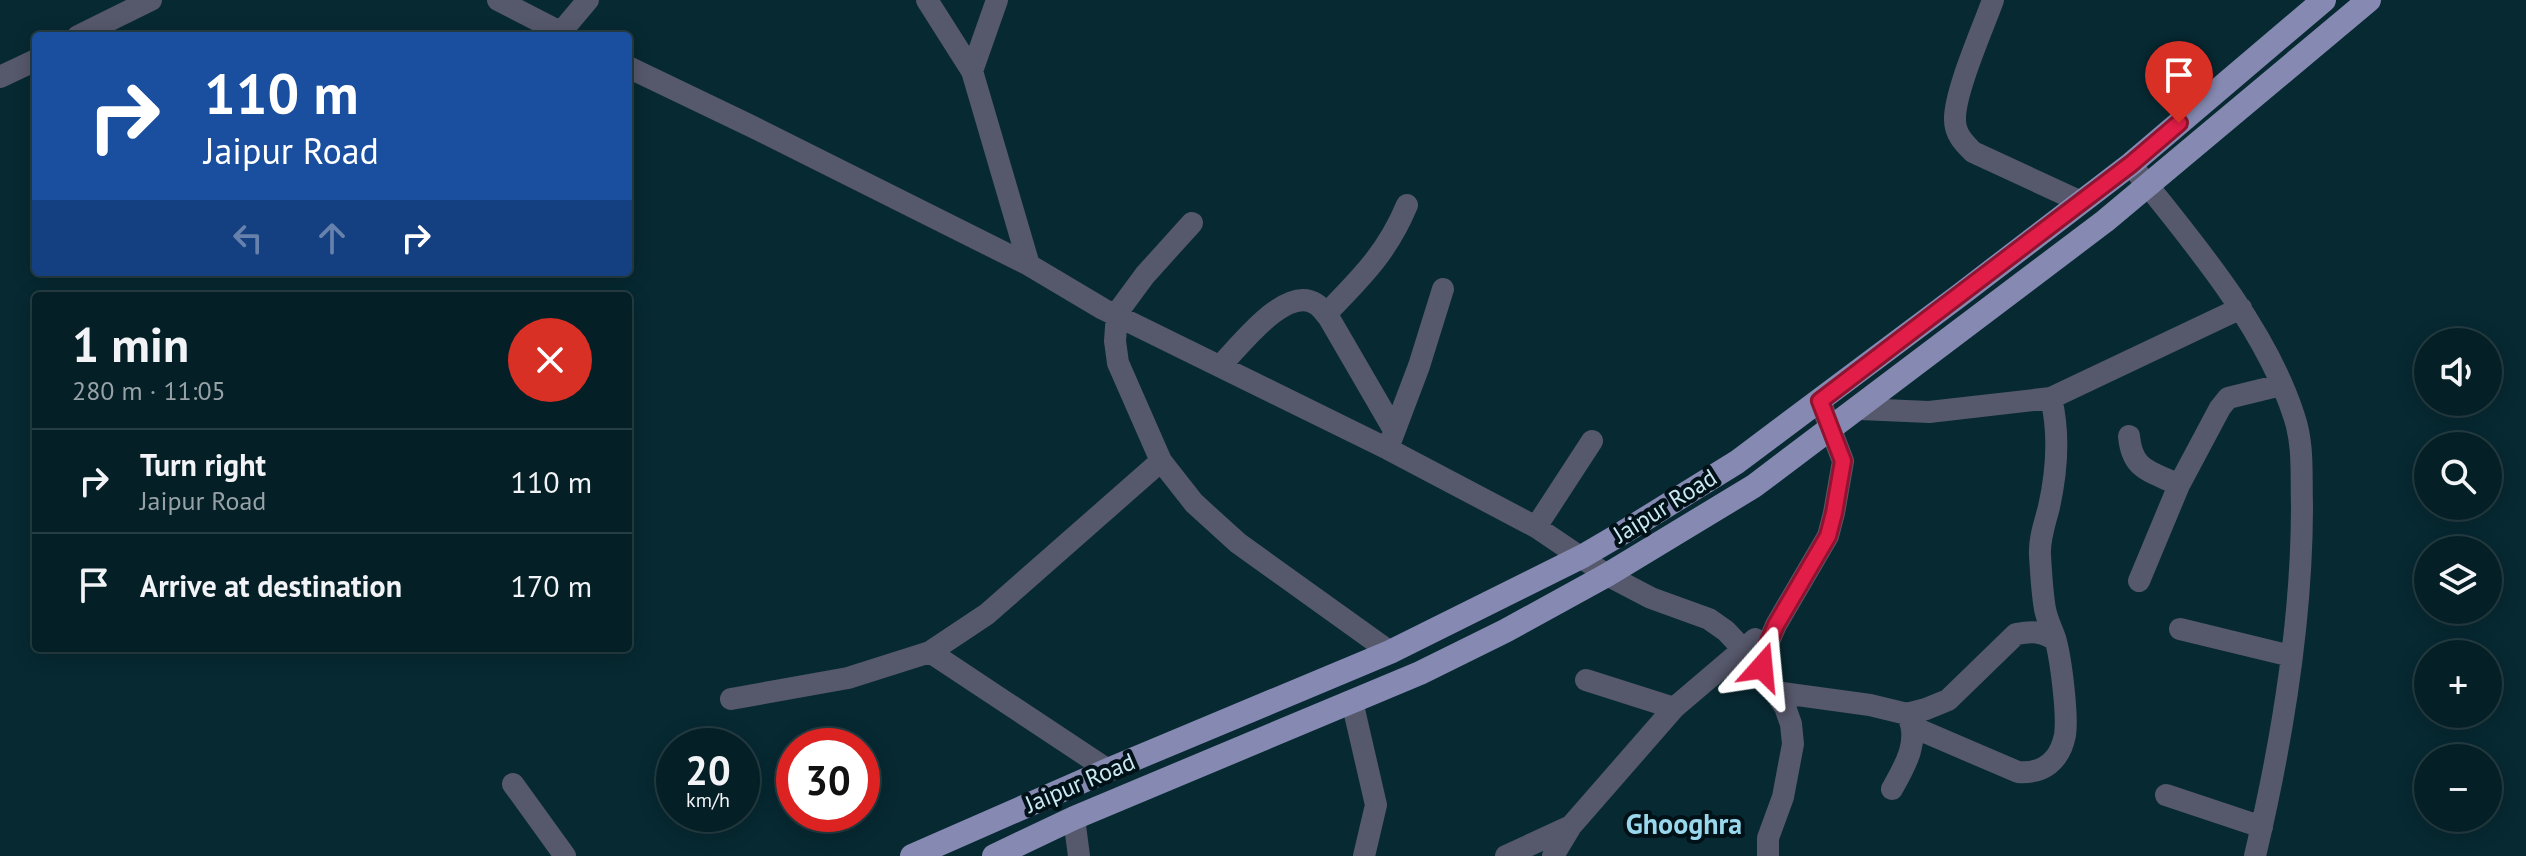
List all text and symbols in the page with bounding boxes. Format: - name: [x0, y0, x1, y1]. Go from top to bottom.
- pin: [2145, 41, 2213, 123]
- icon: arrive: [2157, 53, 2201, 97]
- text: 110 m: [204, 57, 359, 129]
- icon: right: [72, 64, 176, 168]
- text: Jaipur Road: [204, 127, 379, 174]
- icon: left: [226, 216, 270, 260]
- icon: ahead: [310, 216, 354, 260]
- icon: right: [394, 216, 438, 260]
- text: 1 min: [72, 313, 189, 375]
- button: close: [508, 318, 592, 402]
- map controls: [2414, 328, 2502, 832]
- button: sound: [2414, 328, 2502, 416]
- text: 280 m · 11:05: [72, 374, 226, 407]
- button: search: [2414, 432, 2502, 520]
- text: Turn right: [140, 445, 266, 484]
- icon: right: [72, 459, 116, 503]
- text: 110 m: [511, 462, 592, 501]
- street label: Jaipur Road: [1606, 462, 1722, 550]
- text: Jaipur Road: [140, 484, 266, 517]
- button: layers: [2414, 536, 2502, 624]
- icon: arrive: [72, 563, 116, 607]
- text: Arrive at destination: [140, 566, 402, 605]
- text: 170 m: [511, 566, 592, 605]
- position arrow: [1720, 625, 1804, 709]
- button: +: [2414, 640, 2502, 728]
- speed limit sign: 30: [776, 728, 880, 832]
- text: 20: [685, 744, 731, 796]
- button: −: [2414, 744, 2502, 832]
- street label: Jaipur Road: [1019, 745, 1140, 820]
- text: km/h: [686, 787, 730, 813]
- district label: Ghooghra: [1626, 805, 1742, 842]

